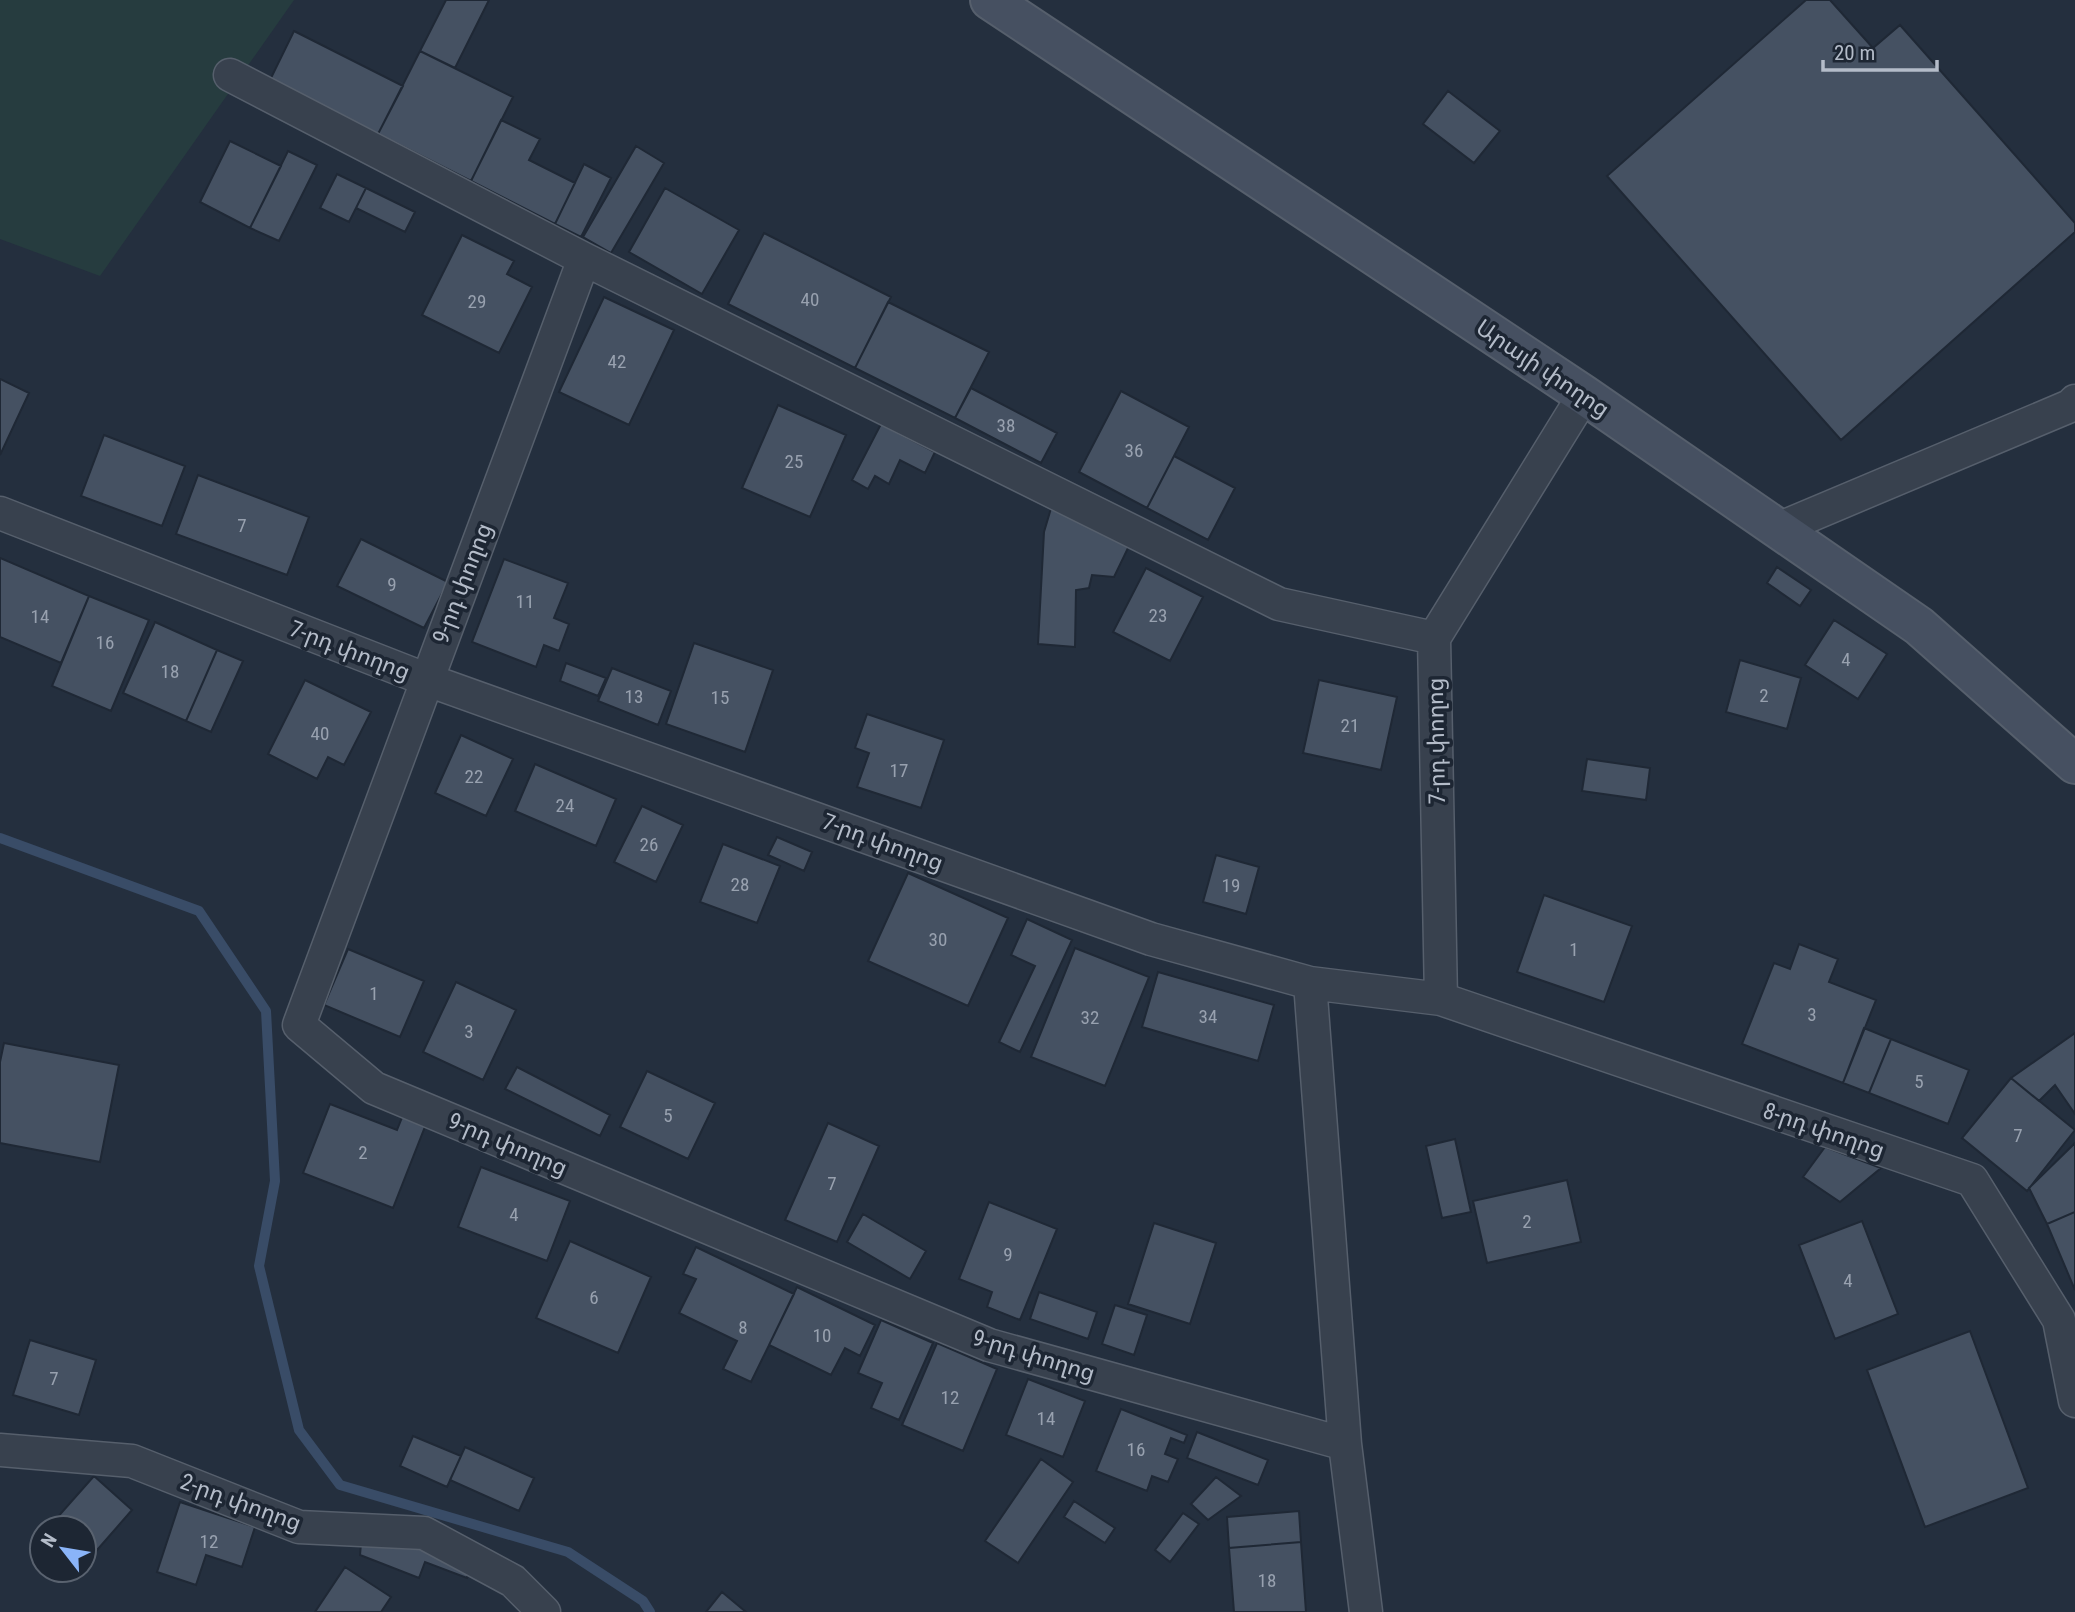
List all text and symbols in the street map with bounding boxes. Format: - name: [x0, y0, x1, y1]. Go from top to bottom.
- scale bar: [1823, 28, 1937, 72]
- text: 20 m: [1834, 41, 1875, 65]
- house number: 40: [801, 288, 819, 311]
- house number: 29: [468, 290, 486, 313]
- street label: Արայի փողոց: [1471, 314, 1615, 423]
- house number: 42: [608, 350, 626, 373]
- house number: 38: [997, 414, 1015, 437]
- house number: 36: [1125, 439, 1143, 462]
- house number: 25: [785, 450, 803, 473]
- house number: 7: [237, 514, 247, 537]
- street label: 9-րդ փողոց: [427, 519, 498, 647]
- house number: 9: [387, 573, 397, 596]
- house number: 11: [516, 590, 534, 613]
- house number: 23: [1149, 604, 1167, 627]
- house number: 14: [31, 605, 49, 628]
- street label: 7-րդ փողոց: [286, 615, 414, 686]
- house number: 16: [96, 631, 114, 654]
- house number: 4: [1841, 648, 1851, 671]
- house number: 18: [161, 660, 179, 683]
- street label: 7-րդ փողոց: [1422, 677, 1451, 805]
- house number: 2: [1759, 684, 1769, 707]
- house number: 13: [625, 685, 643, 708]
- house number: 15: [711, 686, 729, 709]
- house number: 21: [1341, 714, 1359, 737]
- house number: 40: [311, 722, 329, 745]
- house number: 17: [890, 759, 908, 782]
- house number: 22: [465, 765, 483, 788]
- house number: 24: [556, 794, 574, 817]
- street label: 7-րդ փողոց: [819, 808, 947, 877]
- house number: 26: [640, 833, 658, 856]
- house number: 28: [731, 873, 749, 896]
- house number: 19: [1222, 874, 1240, 897]
- house number: 30: [929, 928, 947, 951]
- house number: 1: [1569, 938, 1579, 961]
- house number: 1: [369, 982, 379, 1005]
- house number: 3: [1807, 1003, 1817, 1026]
- house number: 34: [1199, 1005, 1217, 1028]
- house number: 32: [1081, 1006, 1099, 1029]
- house number: 3: [464, 1020, 474, 1043]
- house number: 5: [1914, 1070, 1924, 1093]
- street label: 8-րդ փողոց: [1760, 1097, 1888, 1164]
- house number: 5: [663, 1104, 673, 1127]
- street label: 9-րդ փողոց: [444, 1107, 571, 1182]
- house number: 7: [2013, 1124, 2023, 1147]
- house number: 2: [358, 1141, 368, 1164]
- house number: 7: [827, 1172, 837, 1195]
- house number: 4: [509, 1203, 519, 1226]
- house number: 2: [1522, 1210, 1532, 1233]
- house number: 9: [1003, 1243, 1013, 1266]
- house number: 4: [1843, 1269, 1853, 1292]
- house number: 6: [589, 1286, 599, 1309]
- house number: 8: [738, 1316, 748, 1339]
- house number: 10: [813, 1324, 831, 1347]
- street label: 9-րդ փողոց: [969, 1324, 1098, 1387]
- house number: 7: [49, 1367, 59, 1390]
- house number: 12: [941, 1386, 959, 1409]
- house number: 14: [1037, 1407, 1055, 1430]
- house number: 16: [1127, 1438, 1145, 1461]
- street label: 2-րդ փողոց: [177, 1468, 305, 1537]
- north arrow: [28, 1514, 98, 1584]
- text: N: [36, 1530, 62, 1551]
- house number: 12: [200, 1530, 218, 1553]
- house number: 18: [1258, 1569, 1276, 1592]

